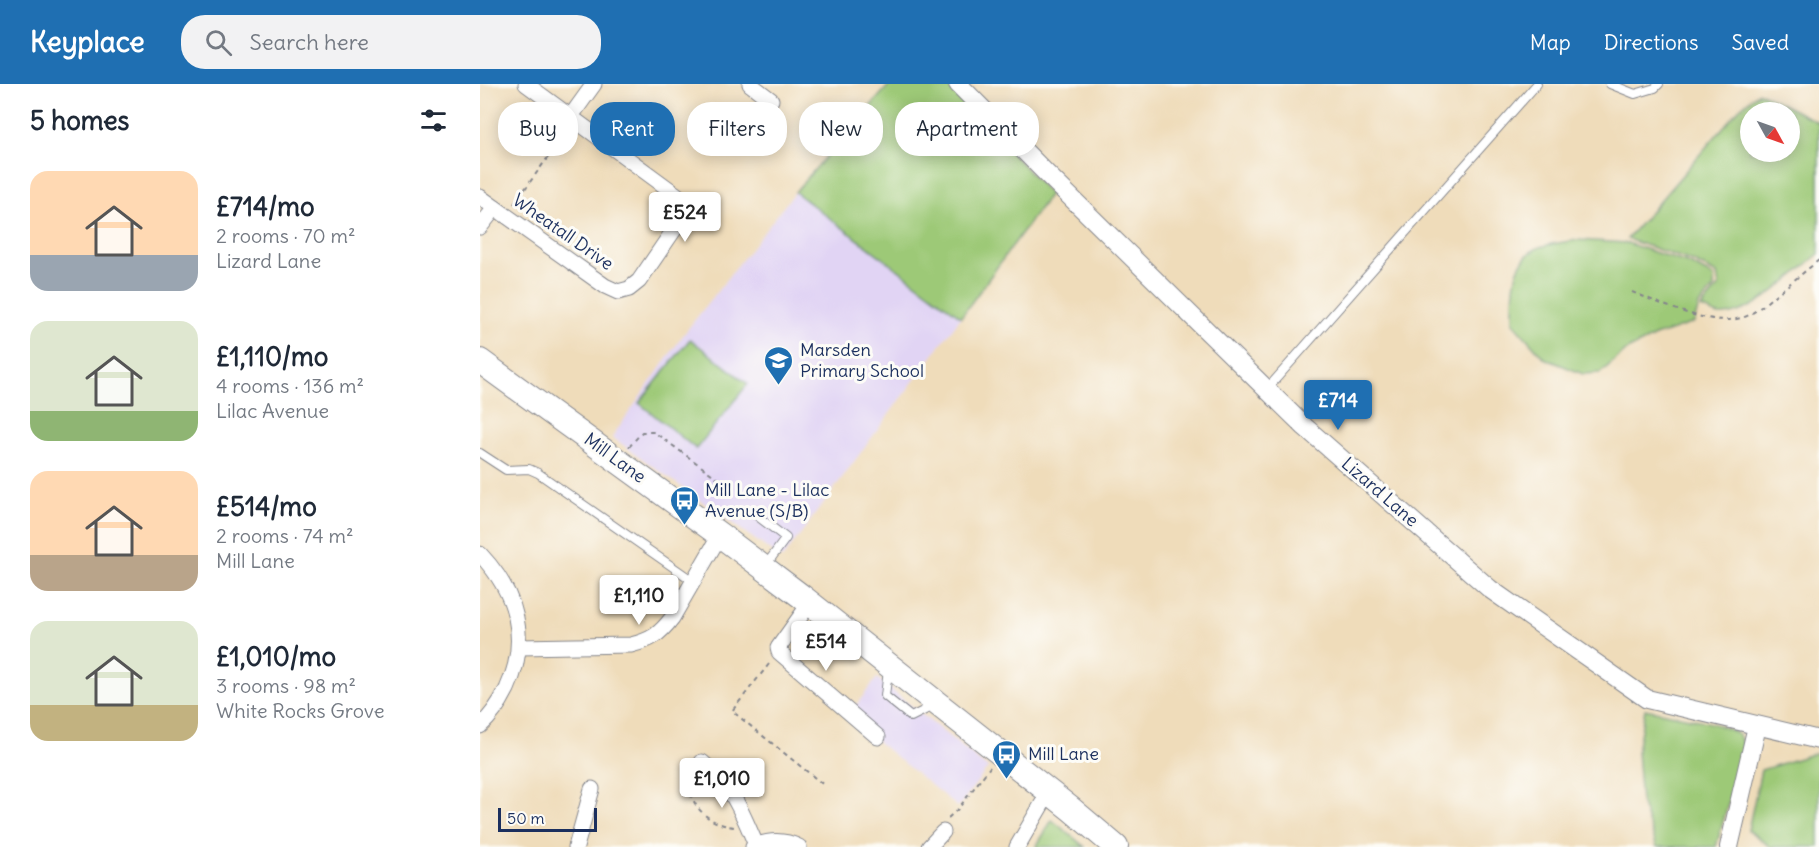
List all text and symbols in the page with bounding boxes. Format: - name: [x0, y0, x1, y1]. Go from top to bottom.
- search box: [181, 15, 601, 69]
- text: Keyplace: [30, 24, 145, 60]
- icon: search: [202, 26, 235, 59]
- text: Search here: [250, 28, 369, 56]
- text: Map: [1530, 29, 1571, 56]
- text: Directions: [1604, 29, 1698, 56]
- text: Saved: [1731, 29, 1789, 56]
- chip: Buy: [498, 102, 578, 156]
- chip: Rent: [590, 102, 675, 156]
- chip: Filters: [687, 102, 787, 156]
- chip: New: [799, 102, 883, 156]
- chip: Apartment: [895, 102, 1039, 156]
- north arrow: [1740, 102, 1800, 162]
- map controls: [1740, 102, 1800, 162]
- text: 5 homes: [30, 104, 129, 137]
- icon: filters: [417, 104, 450, 137]
- street label: Wheatall Drive: [508, 188, 618, 275]
- text: £714/mo: [216, 190, 315, 223]
- pin: £524: [649, 192, 721, 243]
- icon: home: [78, 195, 150, 267]
- text: £524: [663, 199, 707, 224]
- text: 2 rooms · 70 m²: [216, 223, 356, 248]
- text: Lizard Lane: [216, 248, 321, 273]
- place label: Marsden Primary School: [800, 338, 924, 382]
- text: £1,110/mo: [216, 340, 328, 373]
- school or university icon: Marsden Primary School: [763, 344, 795, 386]
- icon: home: [78, 345, 150, 417]
- text: 4 rooms · 136 m²: [216, 373, 364, 398]
- pin: £714: [1302, 380, 1374, 431]
- text: £714: [1318, 387, 1358, 412]
- text: Lilac Avenue: [216, 398, 329, 423]
- street label: Mill Lane: [580, 427, 651, 488]
- street label: Lizard Lane: [1337, 452, 1424, 531]
- place label: Mill Lane - Lilac Avenue (S/B): [705, 478, 829, 522]
- bus stop icon: Mill Lane - Lilac Avenue (S/B): [668, 484, 700, 526]
- text: £514/mo: [216, 490, 317, 523]
- icon: home: [78, 495, 150, 567]
- text: 2 rooms · 74 m²: [216, 523, 353, 548]
- text: Mill Lane: [216, 548, 295, 573]
- pin: £1,110: [590, 575, 688, 626]
- text: £1,110: [614, 582, 664, 607]
- pin: £514: [790, 621, 862, 672]
- text: £514: [805, 628, 847, 653]
- text: £1,010/mo: [216, 640, 336, 673]
- icon: home: [78, 645, 150, 717]
- text: 3 rooms · 98 m²: [216, 673, 356, 698]
- text: White Rocks Grove: [216, 698, 384, 723]
- bus stop icon: Mill Lane: [991, 738, 1023, 780]
- place label: Mill Lane: [1028, 742, 1099, 765]
- pin: £1,010: [673, 758, 771, 809]
- text: £1,010: [694, 765, 750, 790]
- scale bar: [498, 805, 597, 832]
- text: 50 m: [507, 808, 545, 828]

